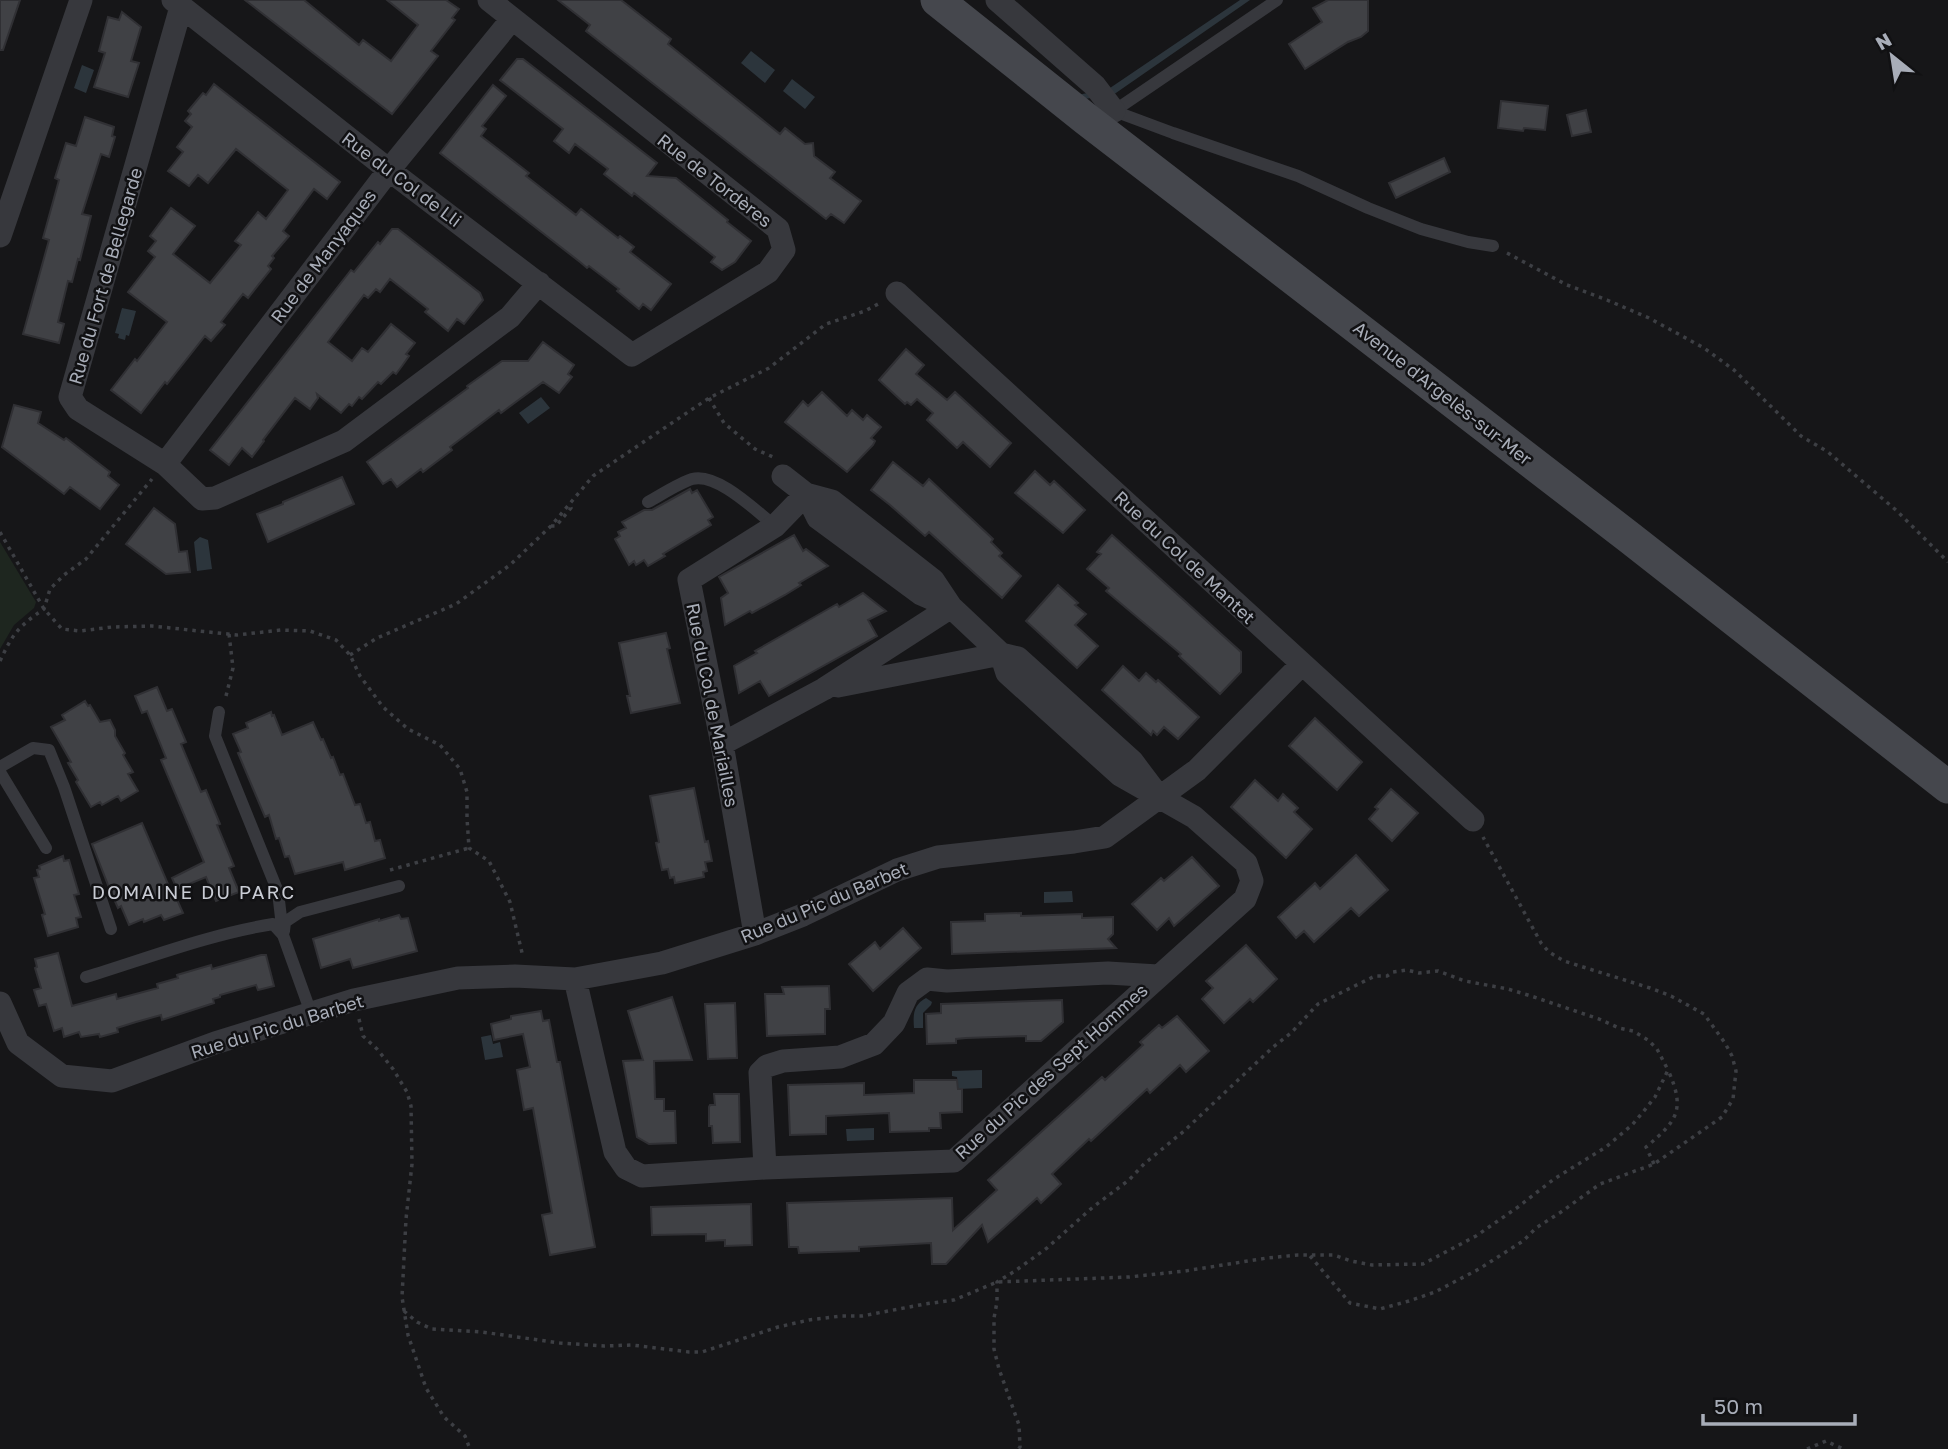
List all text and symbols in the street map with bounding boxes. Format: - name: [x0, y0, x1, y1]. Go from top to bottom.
- north arrow: [1857, 21, 1927, 91]
- text: N: [1871, 27, 1895, 54]
- street label: Rue du Col de Lli: [338, 127, 466, 231]
- street label: Rue de Tordères: [653, 128, 777, 232]
- street label: Rue du Fort de Bellegarde: [63, 165, 147, 387]
- street label: Rue de Manyaques: [266, 185, 380, 327]
- street label: Avenue d'Argelès-sur-Mer: [1349, 316, 1537, 470]
- street label: Rue du Col de Mantet: [1110, 486, 1260, 628]
- street label: Rue du Col de Mariailles: [682, 601, 744, 809]
- street label: Rue du Pic du Barbet: [737, 857, 911, 947]
- district label: DOMAINE DU PARC: [92, 880, 296, 903]
- street label: Rue du Pic des Sept Hommes: [950, 979, 1152, 1163]
- street label: Rue du Pic du Barbet: [188, 989, 366, 1063]
- scale bar: [1703, 1382, 1855, 1426]
- text: 50 m: [1714, 1393, 1763, 1419]

